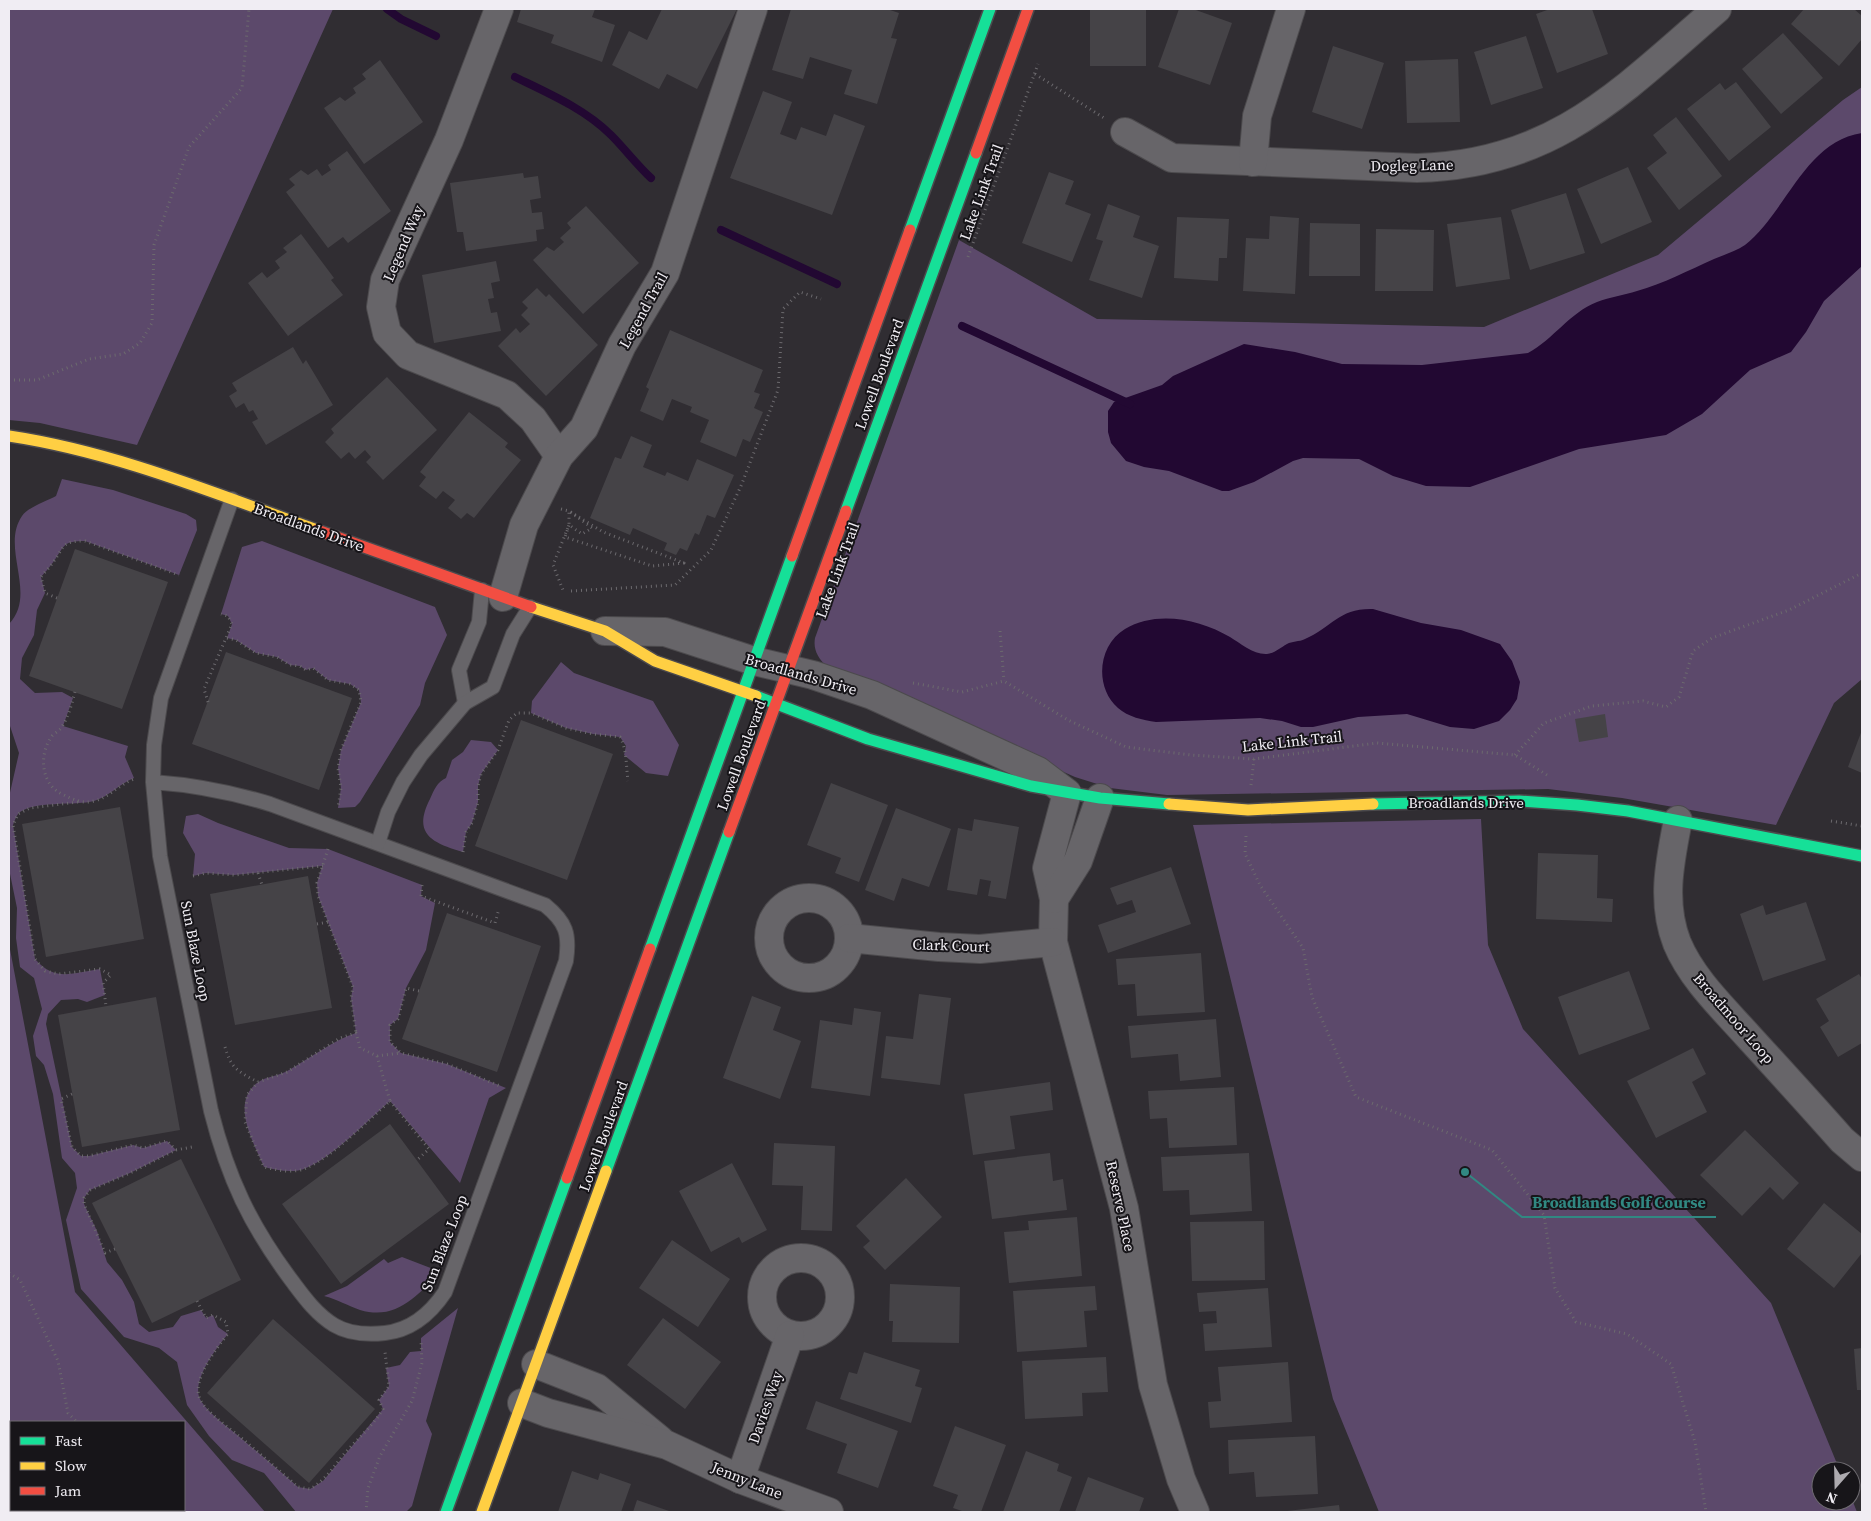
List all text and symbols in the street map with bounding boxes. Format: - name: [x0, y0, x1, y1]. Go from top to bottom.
- street label: Lake Link Trail: [954, 141, 1008, 243]
- street label: Dogleg Lane: [1370, 154, 1454, 176]
- street label: Legend Way: [378, 201, 429, 284]
- street label: Legend Trail: [613, 268, 673, 352]
- street label: Lowell Boulevard: [849, 315, 909, 432]
- street label: Broadlands Drive: [251, 497, 367, 557]
- street label: Lake Link Trail: [810, 519, 864, 621]
- street label: Broadlands Drive: [743, 648, 860, 700]
- street label: Lowell Boulevard: [711, 696, 771, 813]
- street label: Lake Link Trail: [1241, 725, 1344, 757]
- street label: Broadlands Drive: [1408, 792, 1524, 813]
- street label: Sun Blaze Loop: [176, 899, 216, 1003]
- street label: Clark Court: [912, 933, 990, 957]
- street label: Broadmoor Loop: [1689, 968, 1779, 1068]
- street label: Lowell Boulevard: [573, 1077, 633, 1194]
- street label: Reserve Place: [1101, 1159, 1141, 1254]
- callout: Broadlands Golf Course: [1522, 1186, 1716, 1217]
- street label: Sun Blaze Loop: [416, 1191, 472, 1294]
- text: Broadlands Golf Course: [1532, 1191, 1706, 1213]
- street label: Davies Way: [743, 1367, 787, 1446]
- legend: [10, 1421, 185, 1511]
- text: Fast: [55, 1430, 82, 1451]
- text: Slow: [55, 1455, 87, 1476]
- street label: Jenny Lane: [707, 1456, 786, 1504]
- north arrow: [1811, 1461, 1861, 1511]
- text: Jam: [54, 1480, 82, 1501]
- text: N: [1823, 1487, 1840, 1509]

